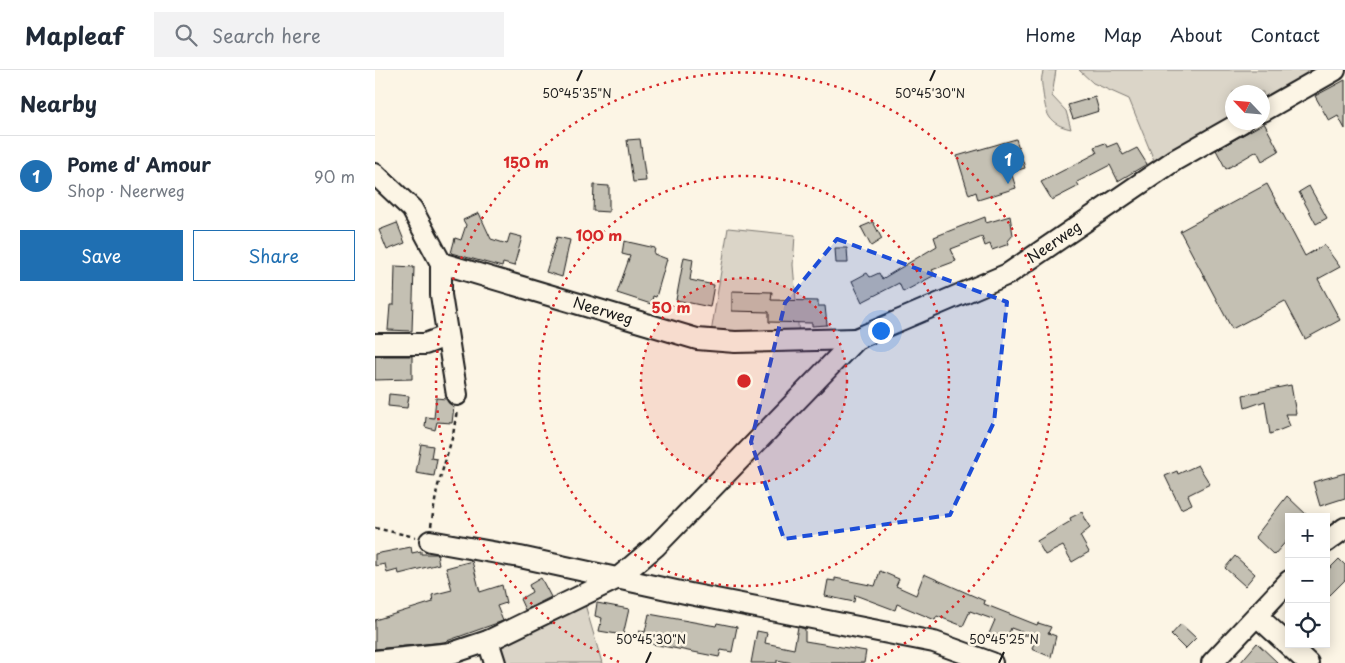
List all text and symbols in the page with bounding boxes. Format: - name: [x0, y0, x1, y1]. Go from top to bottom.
- search box: [154, 12, 504, 57]
- text: Mapleaf: [25, 17, 124, 53]
- icon: search: [172, 21, 200, 49]
- text: Search here: [212, 21, 321, 49]
- text: Home: [1025, 21, 1075, 48]
- text: Map: [1103, 21, 1142, 48]
- text: About: [1170, 21, 1222, 48]
- text: Contact: [1250, 21, 1320, 48]
- text: 50°45'35"N: [542, 84, 612, 102]
- text: 50°45'30"N: [895, 84, 965, 102]
- north arrow: [1225, 85, 1270, 130]
- text: Nearby: [20, 87, 97, 119]
- pin: 1: [992, 143, 1024, 184]
- text: Pome d' Amour: [67, 150, 211, 178]
- text: 150 m: [503, 150, 549, 173]
- text: 1: [32, 164, 40, 188]
- text: 90 m: [314, 164, 355, 188]
- text: Shop · Neerweg: [67, 178, 185, 202]
- street label: Neerweg: [1022, 214, 1086, 268]
- text: 100 m: [576, 223, 622, 246]
- button: Save: [20, 230, 183, 281]
- button: Share: [193, 230, 355, 281]
- street label: Neerweg: [571, 290, 636, 329]
- text: 50 m: [652, 295, 690, 318]
- your location: [868, 318, 894, 344]
- centre of rings: [735, 372, 753, 390]
- map controls: [1285, 513, 1330, 648]
- button: +: [1285, 513, 1330, 558]
- button: −: [1285, 558, 1330, 603]
- button: locate: [1285, 603, 1330, 648]
- text: 50°45'30"N: [616, 630, 686, 648]
- text: 50°45'25"N: [969, 630, 1039, 648]

